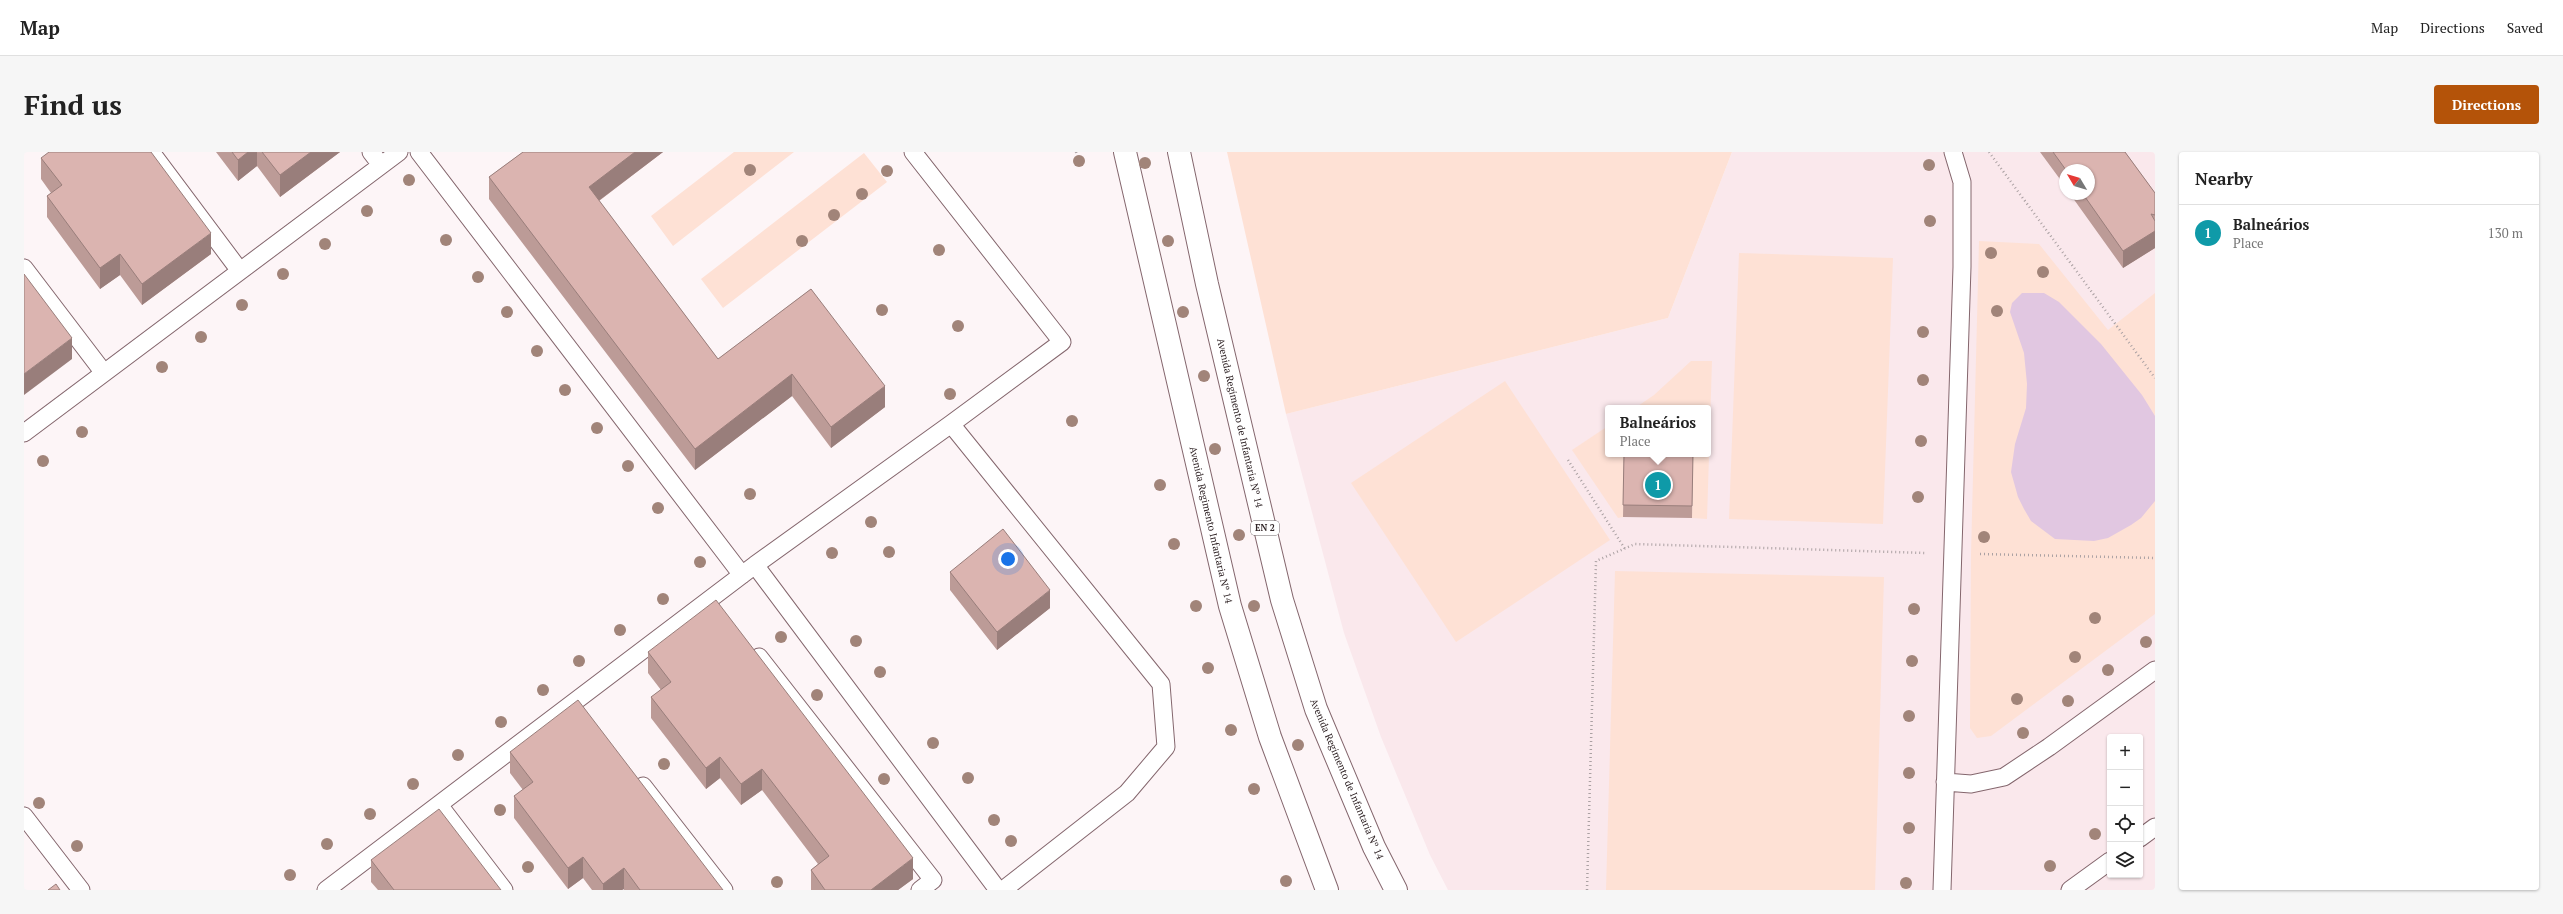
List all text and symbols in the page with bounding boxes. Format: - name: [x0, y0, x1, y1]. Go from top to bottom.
- text: Map: [20, 15, 60, 40]
- text: Map: [2371, 18, 2398, 37]
- text: Directions: [2420, 18, 2485, 37]
- text: Saved: [2507, 18, 2543, 37]
- button: Directions: [2434, 85, 2539, 124]
- text: Find us: [24, 86, 122, 123]
- north arrow: [2059, 164, 2095, 200]
- text: Nearby: [2195, 167, 2253, 190]
- text: Balneários: [2233, 214, 2309, 234]
- text: 1: [2204, 224, 2212, 242]
- text: 130 m: [2488, 224, 2523, 242]
- text: Place: [2233, 234, 2264, 252]
- street label: Avenida Regimento de Infantaria Nº 14: [1214, 337, 1266, 510]
- popup: [1605, 405, 1711, 457]
- text: Balneários: [1620, 412, 1696, 432]
- text: Place: [1620, 432, 1650, 450]
- street label: Avenida Regimento Infantaria Nº 14: [1187, 445, 1236, 605]
- pin: 1: [1645, 470, 1671, 500]
- road number: EN 2: [1251, 521, 1279, 535]
- your location: [998, 549, 1018, 569]
- street label: Avenida Regimento de Infantaria Nº 14: [1307, 697, 1387, 862]
- map controls: [2107, 734, 2143, 878]
- button: +: [2107, 734, 2143, 770]
- button: −: [2107, 770, 2143, 806]
- button: locate: [2107, 806, 2143, 842]
- button: layers: [2107, 842, 2143, 878]

